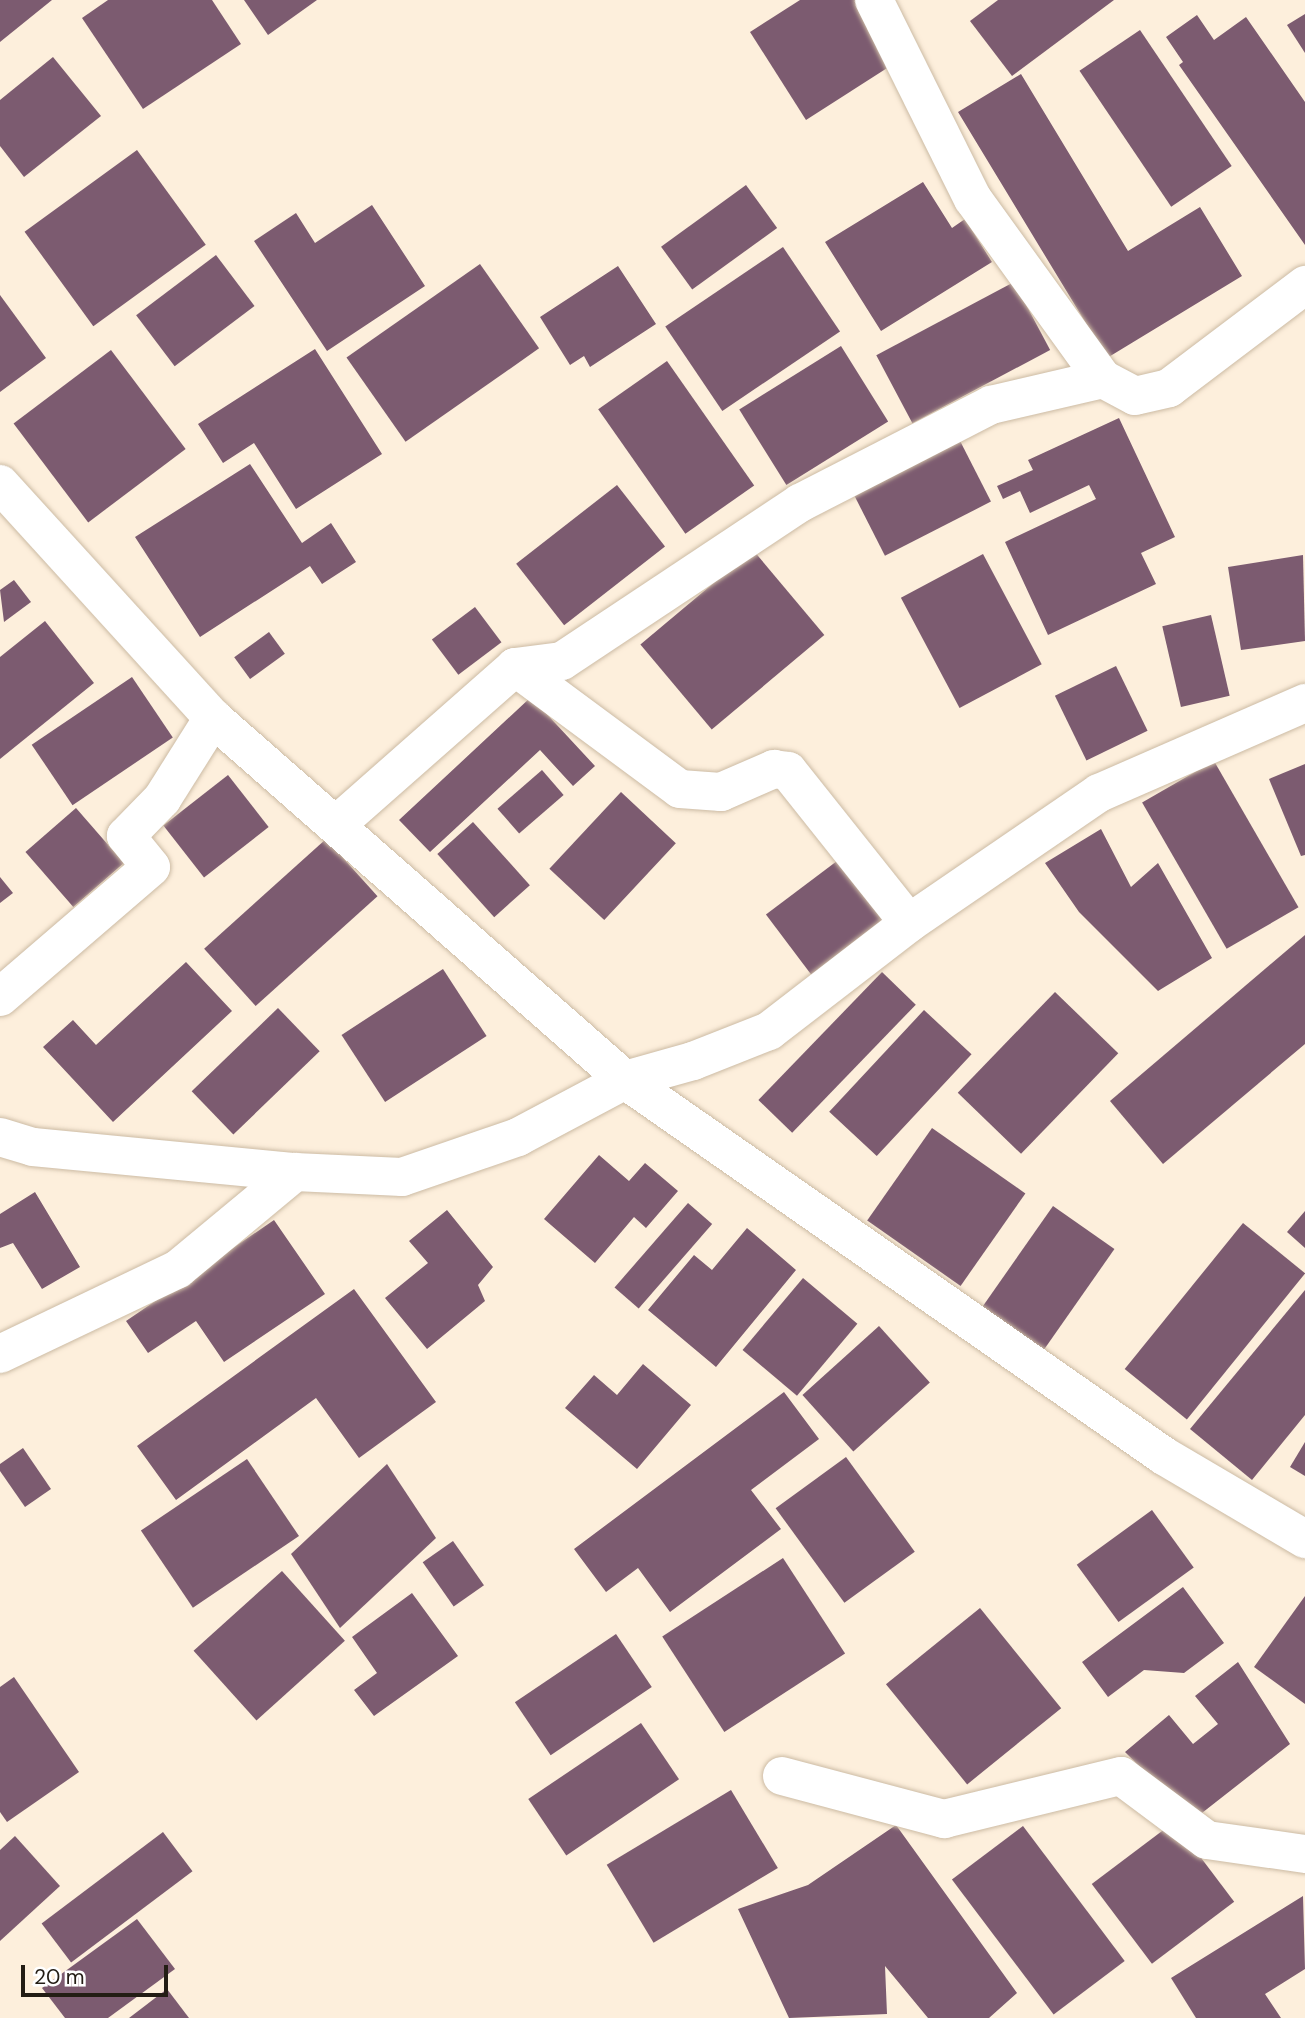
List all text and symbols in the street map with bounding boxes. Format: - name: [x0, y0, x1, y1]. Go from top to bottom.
- scale bar: [24, 1952, 172, 1996]
- text: 20 m: [34, 1963, 85, 1991]

